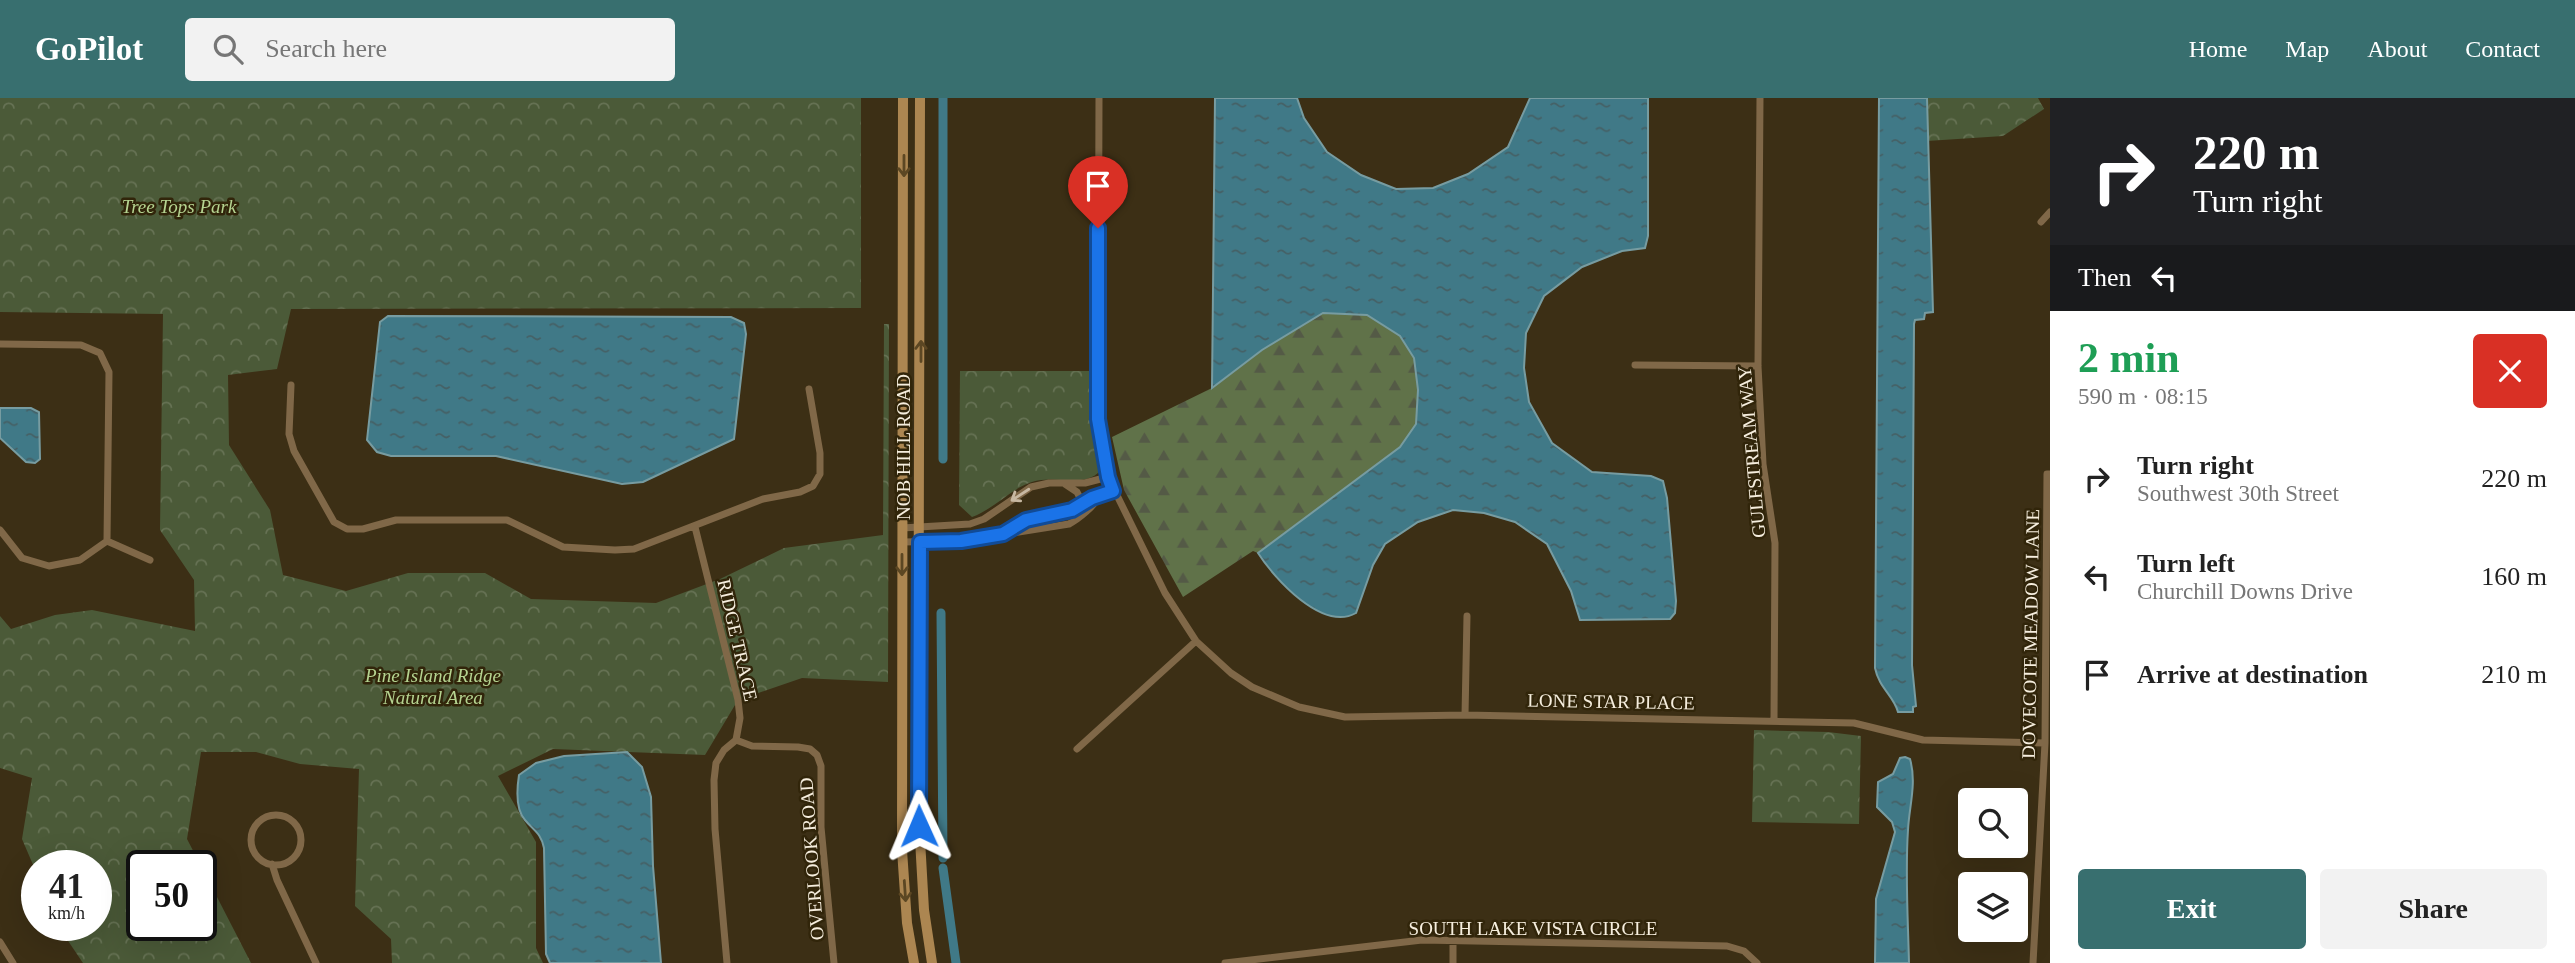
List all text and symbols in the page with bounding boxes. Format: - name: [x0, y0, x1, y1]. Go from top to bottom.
- search box: [185, 18, 675, 81]
- icon: search: [209, 30, 247, 68]
- text: GoPilot: [35, 31, 143, 67]
- text: Search here: [265, 34, 387, 63]
- text: Home: [2189, 36, 2247, 62]
- text: Map: [2285, 36, 2329, 62]
- text: About: [2367, 36, 2427, 62]
- text: Contact: [2465, 36, 2540, 62]
- text: 220 m: [2193, 125, 2320, 180]
- icon: right: [2078, 126, 2169, 217]
- one-way arrow: [897, 154, 911, 177]
- pin: [1068, 156, 1128, 228]
- icon: arrive: [1079, 167, 1117, 205]
- text: Turn right: [2193, 183, 2323, 219]
- park label: Tree Tops Park: [122, 196, 237, 217]
- icon: left: [2145, 259, 2183, 297]
- text: Then: [2078, 263, 2131, 292]
- button: close: [2473, 334, 2547, 408]
- text: 2 min: [2078, 335, 2180, 381]
- one-way arrow: [914, 340, 928, 363]
- street label: GULFSTREAM WAY: [1733, 365, 1769, 539]
- street label: NOB HILL ROAD: [893, 374, 914, 520]
- text: 590 m · 08:15: [2078, 384, 2208, 409]
- text: Turn right: [2137, 451, 2254, 480]
- icon: right: [2078, 460, 2116, 498]
- text: 220 m: [2481, 464, 2547, 493]
- text: Southwest 30th Street: [2137, 481, 2339, 506]
- one-way arrow: [1011, 487, 1030, 502]
- street label: DOVECOTE MEADOW LANE: [2018, 509, 2043, 759]
- text: Turn left: [2137, 549, 2235, 578]
- one-way arrow: [895, 553, 909, 576]
- icon: left: [2078, 558, 2116, 596]
- text: 160 m: [2481, 562, 2547, 591]
- street label: RIDGE TRACE: [713, 577, 762, 703]
- text: Churchill Downs Drive: [2137, 579, 2353, 604]
- icon: arrive: [2078, 656, 2116, 694]
- text: Arrive at destination: [2137, 660, 2368, 689]
- text: 210 m: [2481, 660, 2547, 689]
- park label: Pine Island Ridge Natural Area: [364, 665, 501, 708]
- street label: LONE STAR PLACE: [1527, 690, 1695, 713]
- street label: OVERLOOK ROAD: [795, 777, 828, 941]
- map controls: [1958, 788, 2028, 942]
- button: search: [1958, 788, 2028, 858]
- position arrow: [882, 789, 956, 863]
- speed limit sign: 50: [126, 850, 217, 941]
- text: 41: [49, 867, 84, 906]
- button: Exit: [2078, 869, 2306, 949]
- button: Share: [2320, 869, 2547, 949]
- button: layers: [1958, 872, 2028, 942]
- one-way arrow: [899, 879, 912, 901]
- text: km/h: [48, 903, 85, 923]
- street label: SOUTH LAKE VISTA CIRCLE: [1409, 918, 1657, 939]

